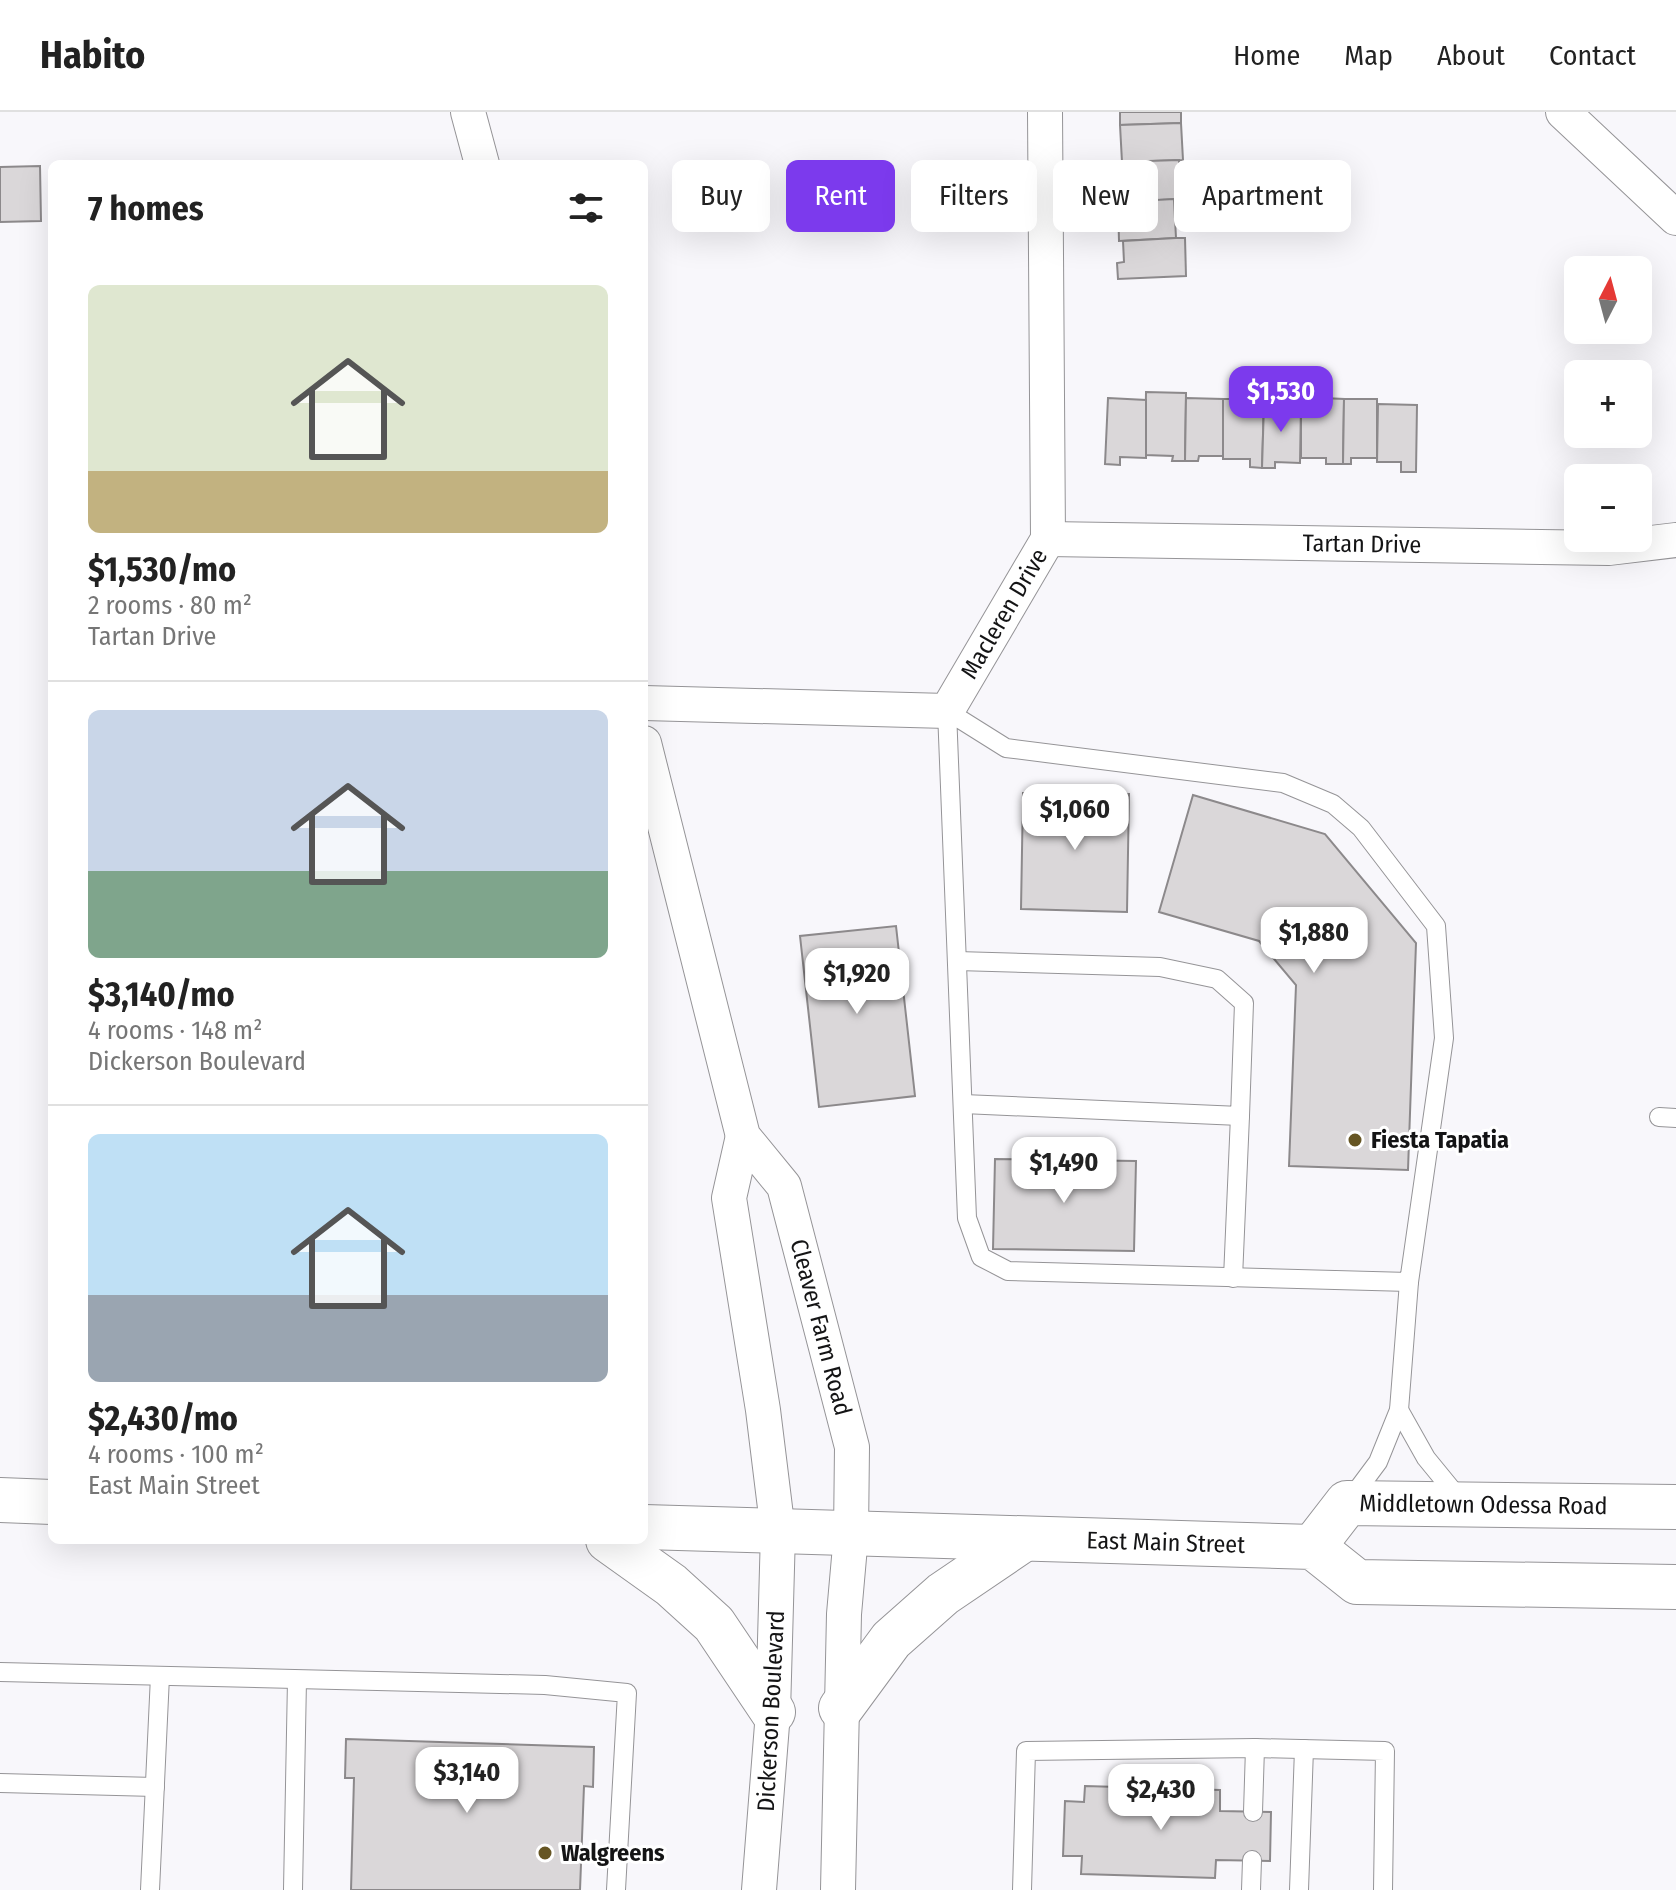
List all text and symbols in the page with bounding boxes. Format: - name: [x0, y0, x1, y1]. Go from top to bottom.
- text: Habito: [40, 32, 145, 78]
- text: Home: [1233, 39, 1300, 72]
- text: Map: [1344, 39, 1393, 72]
- text: About: [1437, 39, 1505, 72]
- text: Contact: [1549, 39, 1636, 72]
- chip: Buy: [672, 160, 770, 232]
- chip: Rent: [786, 160, 895, 232]
- chip: Filters: [911, 160, 1037, 232]
- chip: New: [1053, 160, 1158, 232]
- chip: Apartment: [1174, 160, 1351, 232]
- icon: filters: [564, 186, 608, 230]
- text: 7 homes: [88, 188, 204, 229]
- north arrow: [1564, 256, 1652, 344]
- map controls: [1564, 256, 1652, 552]
- icon: home: [276, 337, 420, 481]
- button: +: [1564, 360, 1652, 448]
- pin: $1,530: [1216, 366, 1346, 434]
- text: $1,530: [1247, 376, 1315, 407]
- button: −: [1564, 464, 1652, 552]
- street label: Tartan Drive: [1302, 529, 1422, 559]
- street label: Macleren Drive: [955, 544, 1053, 684]
- text: $1,530/mo: [88, 549, 236, 590]
- text: 2 rooms · 80 m²: [88, 590, 252, 621]
- text: Tartan Drive: [88, 621, 216, 652]
- icon: home: [276, 762, 420, 906]
- pin: $1,060: [1010, 784, 1140, 852]
- text: $1,060: [1040, 794, 1110, 825]
- pin: $1,880: [1249, 907, 1379, 975]
- text: $1,880: [1279, 917, 1349, 948]
- pin: $1,920: [792, 948, 922, 1016]
- text: $1,920: [823, 958, 891, 989]
- text: $3,140/mo: [88, 974, 235, 1015]
- text: 4 rooms · 148 m²: [88, 1015, 262, 1046]
- text: Dickerson Boulevard: [88, 1046, 306, 1077]
- place label: Fiesta Tapatia: [1371, 1126, 1509, 1154]
- marker: Fiesta Tapatia: [1346, 1131, 1364, 1149]
- pin: $1,490: [999, 1137, 1129, 1205]
- text: $1,490: [1030, 1147, 1098, 1178]
- icon: home: [276, 1186, 420, 1330]
- street label: Cleaver Farm Road: [784, 1236, 857, 1418]
- text: $2,430/mo: [88, 1398, 238, 1439]
- text: 4 rooms · 100 m²: [88, 1439, 264, 1470]
- text: East Main Street: [88, 1470, 260, 1501]
- street label: Middletown Odessa Road: [1359, 1489, 1608, 1520]
- street label: East Main Street: [1086, 1526, 1246, 1559]
- street label: Dickerson Boulevard: [752, 1610, 790, 1812]
- pin: $3,140: [402, 1747, 532, 1815]
- text: $3,140: [433, 1757, 501, 1788]
- pin: $2,430: [1096, 1764, 1226, 1832]
- text: $2,430: [1126, 1774, 1196, 1805]
- place label: Walgreens: [561, 1839, 665, 1867]
- marker: Walgreens: [536, 1844, 554, 1862]

